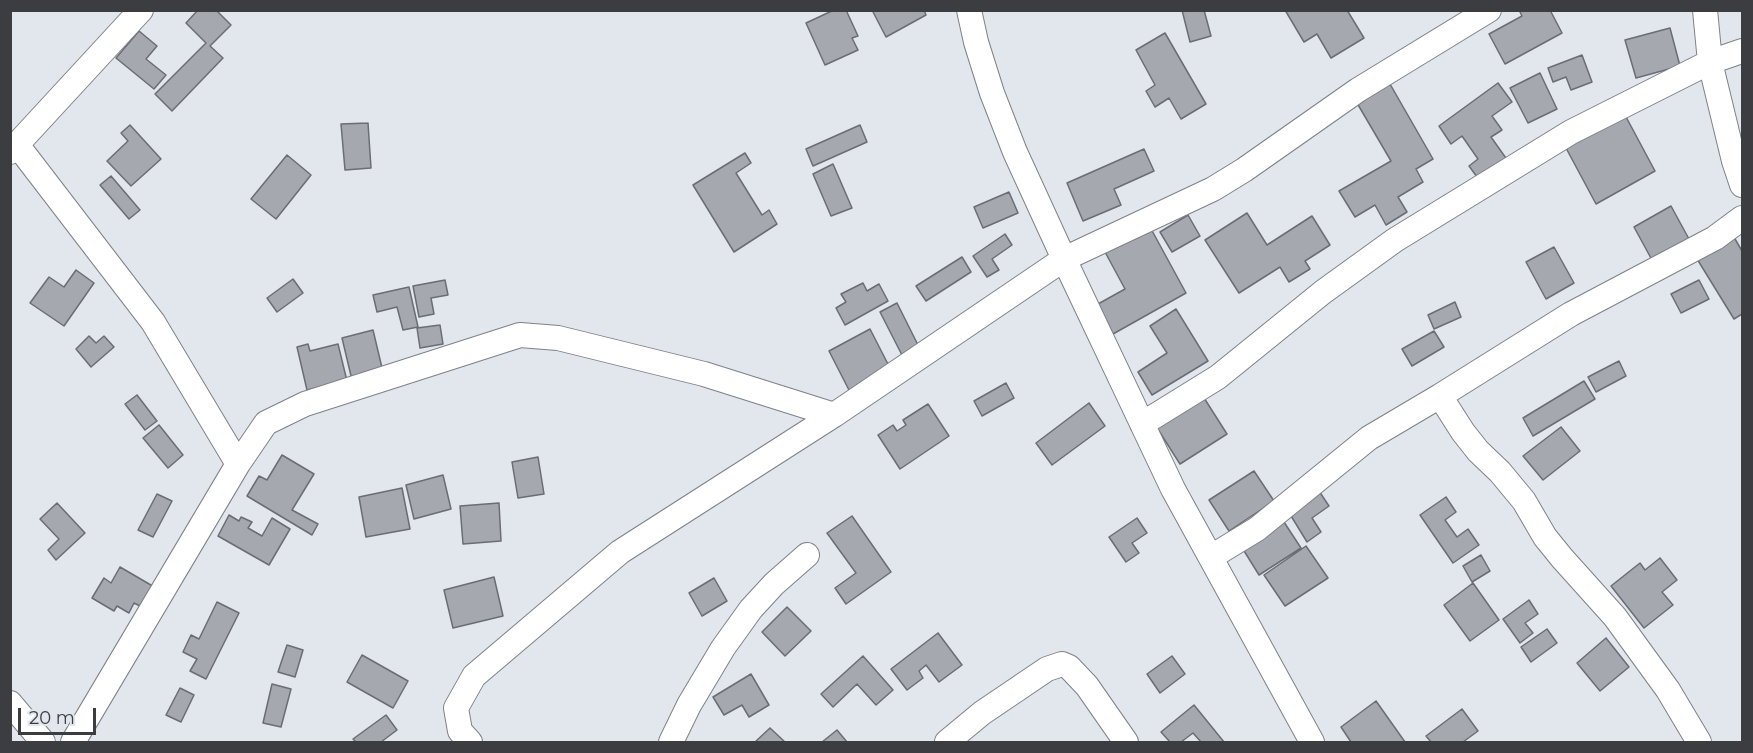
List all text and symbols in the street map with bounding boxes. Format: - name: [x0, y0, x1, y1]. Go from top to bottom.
- scale bar: [21, 696, 99, 734]
- text: 20 m: [29, 707, 75, 729]

